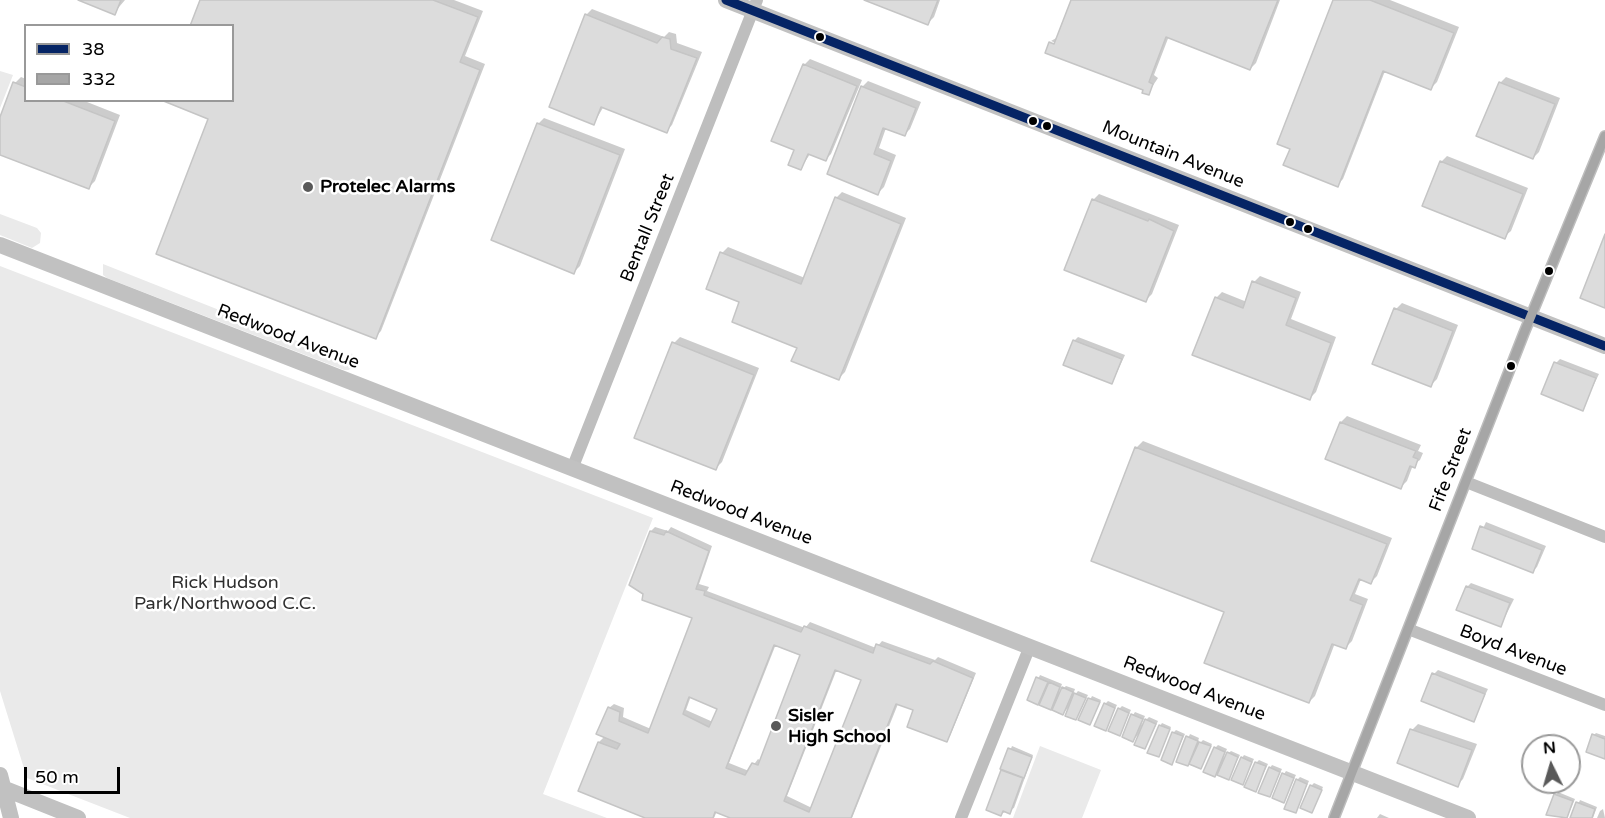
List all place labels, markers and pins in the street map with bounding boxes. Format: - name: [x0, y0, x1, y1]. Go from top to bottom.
- unlabelled marker: [814, 31, 826, 43]
- unlabelled marker: [1027, 115, 1039, 127]
- unlabelled marker: [1041, 120, 1053, 132]
- place label: Protelec Alarms: [320, 176, 455, 198]
- marker: Protelec Alarms: [301, 180, 315, 194]
- unlabelled marker: [1284, 216, 1296, 228]
- unlabelled marker: [1302, 223, 1314, 235]
- unlabelled marker: [1543, 265, 1555, 277]
- unlabelled marker: [1505, 360, 1517, 372]
- place label: Sisler High School: [788, 705, 891, 748]
- marker: Sisler High School: [769, 719, 783, 733]

